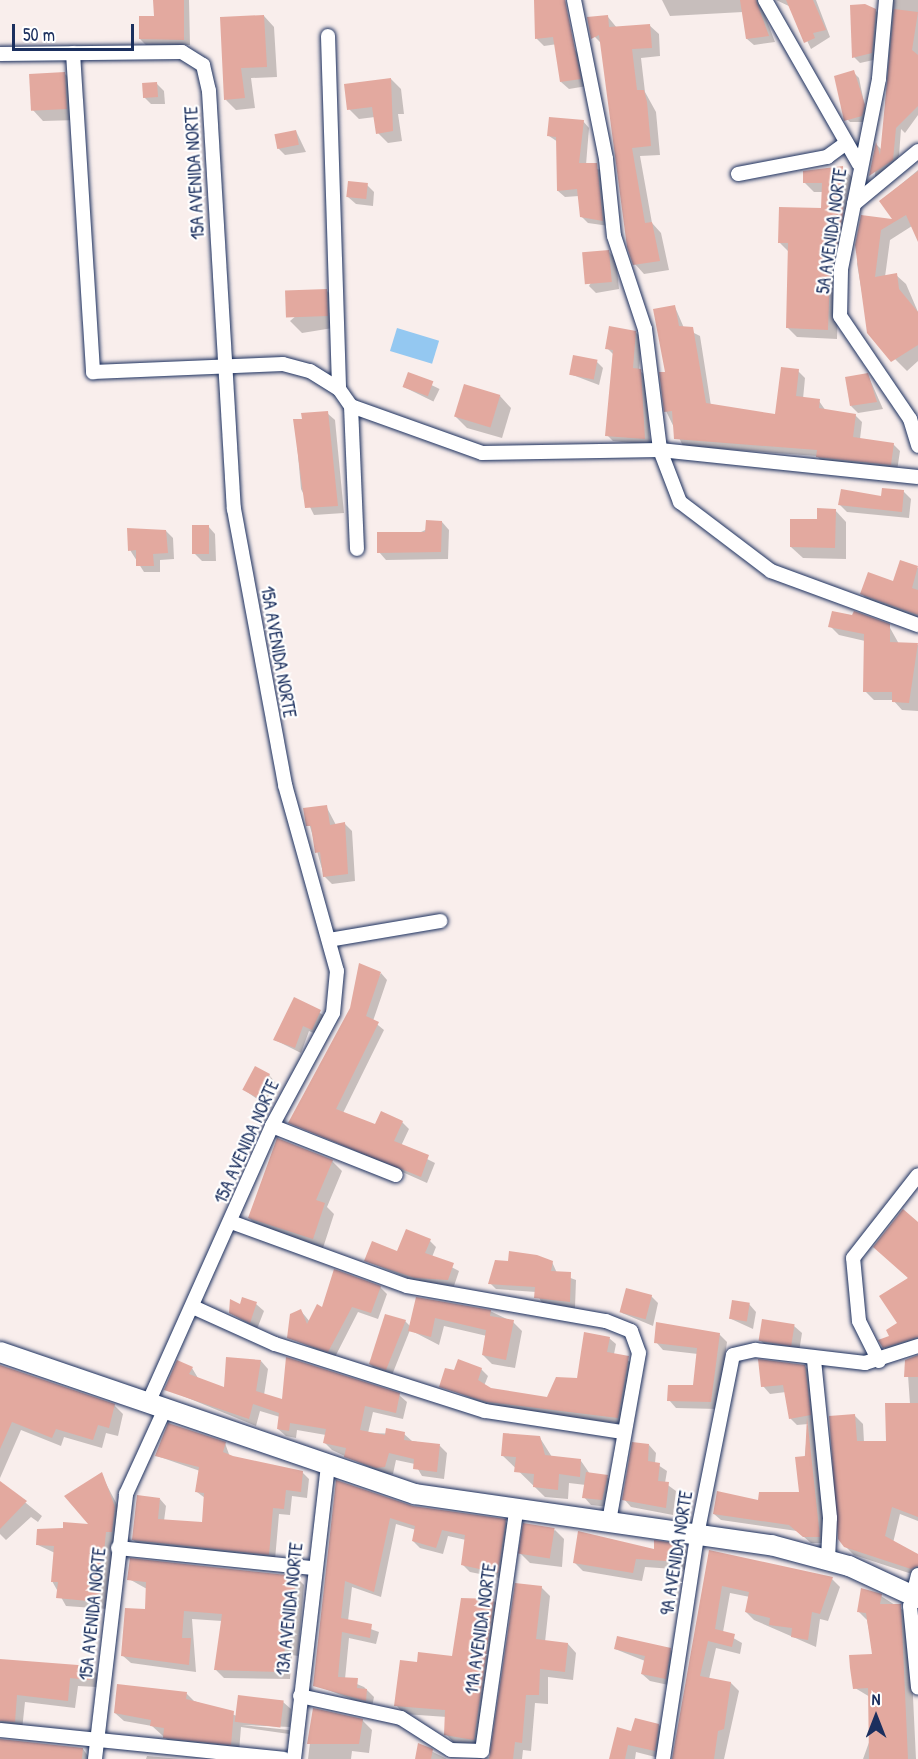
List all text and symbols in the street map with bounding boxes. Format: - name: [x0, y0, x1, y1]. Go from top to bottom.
- scale bar: [15, 12, 136, 50]
- text: 50 m: [23, 22, 55, 47]
- street label: 15A AVENIDA NORTE: [181, 106, 209, 240]
- street label: 5A AVENIDA NORTE: [812, 167, 852, 295]
- street label: 15A AVENIDA NORTE: [256, 584, 300, 720]
- street label: 15A AVENIDA NORTE: [210, 1077, 284, 1207]
- street label: 9A AVENIDA NORTE: [656, 1489, 698, 1617]
- street label: 13A AVENIDA NORTE: [272, 1541, 308, 1677]
- street label: 15A AVENIDA NORTE: [75, 1547, 111, 1681]
- street label: 11A AVENIDA NORTE: [461, 1562, 501, 1696]
- north arrow: [846, 1687, 906, 1747]
- text: N: [872, 1688, 880, 1710]

